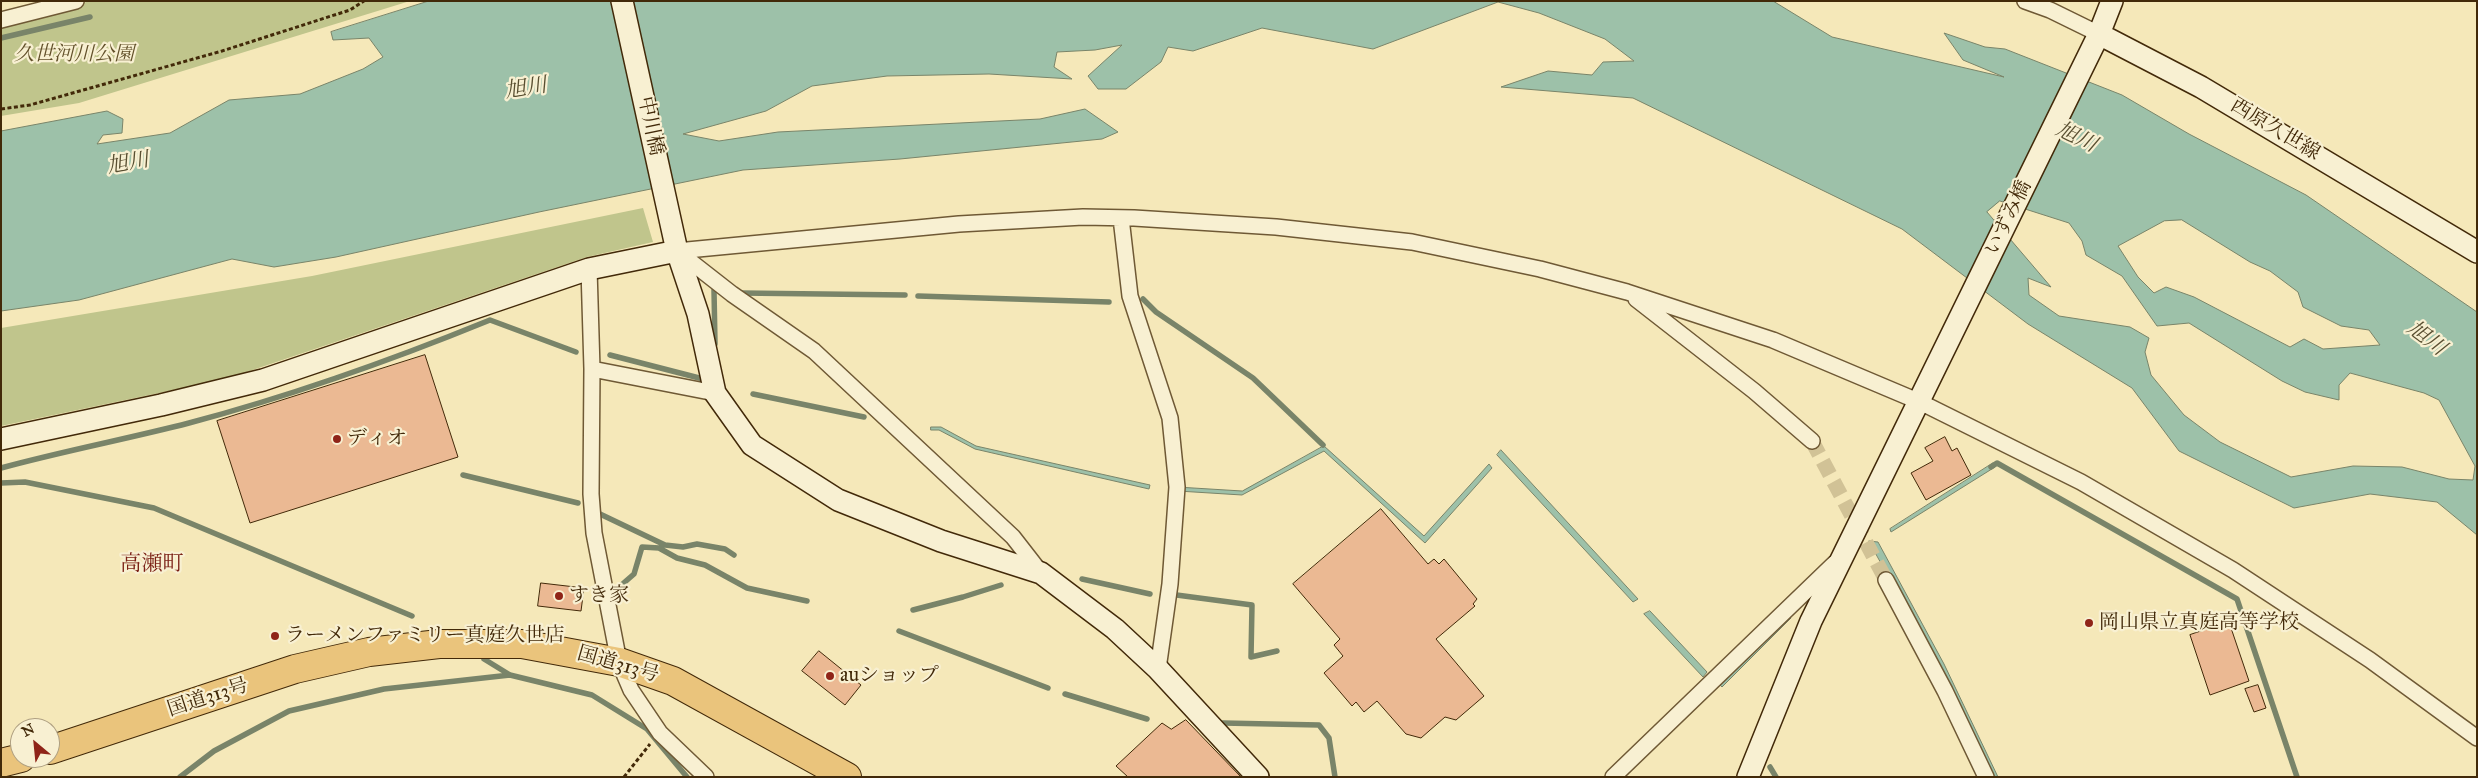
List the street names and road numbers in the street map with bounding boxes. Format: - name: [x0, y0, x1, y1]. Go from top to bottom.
- street label: 中川橋: [632, 94, 668, 158]
- street label: 西原久世線: [2226, 94, 2324, 166]
- street label: いずみ橋: [1981, 177, 2037, 259]
- street label: 国道313号: [574, 642, 662, 688]
- street label: 国道313号: [164, 674, 252, 722]

